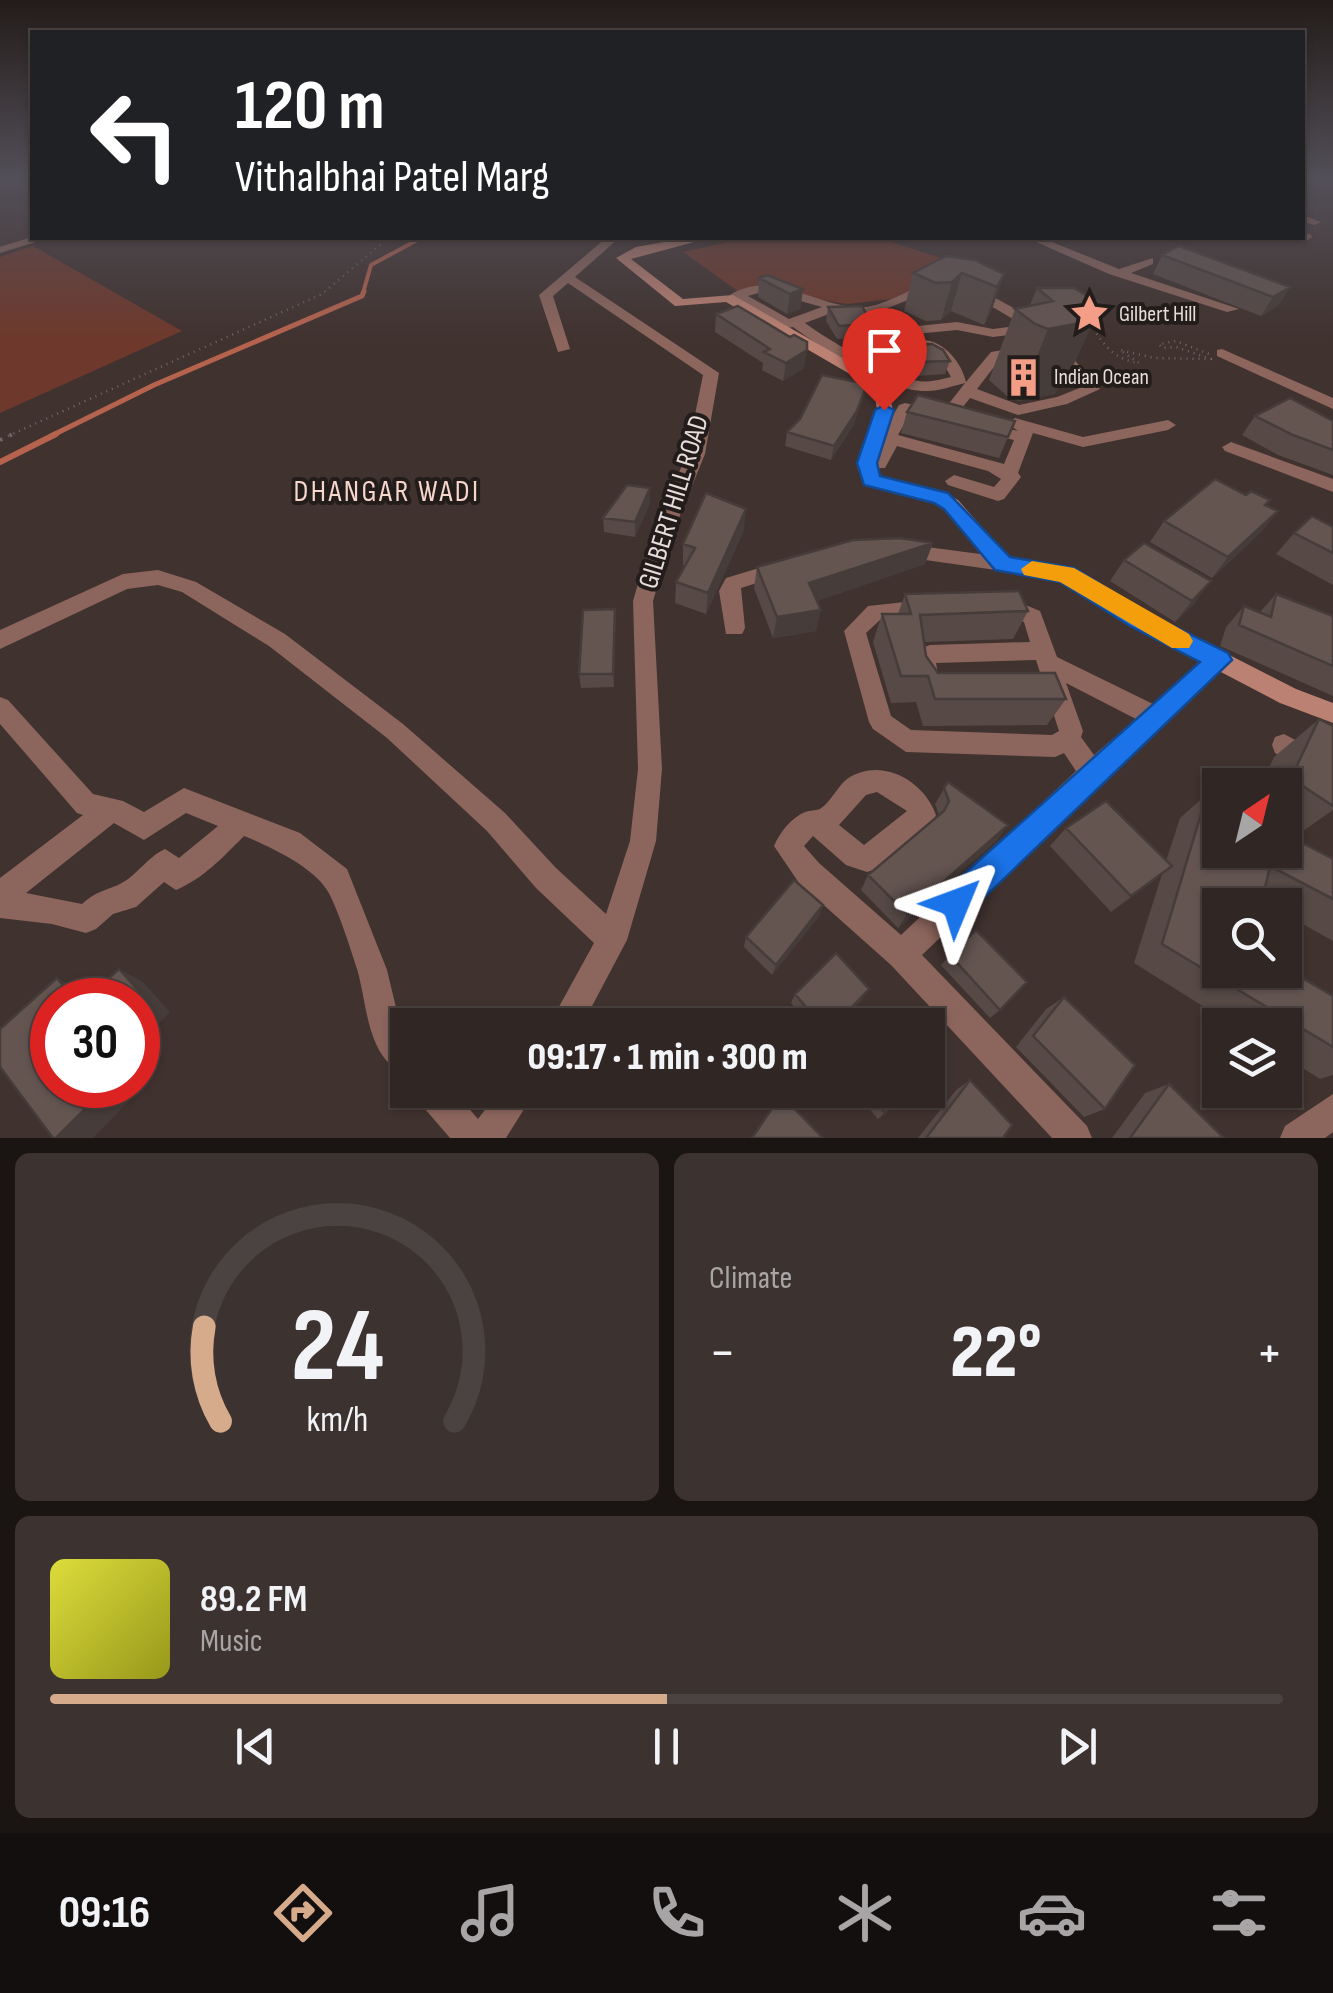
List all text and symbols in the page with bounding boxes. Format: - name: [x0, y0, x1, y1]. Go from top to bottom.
- text: 120 m: [235, 65, 385, 149]
- icon: left: [70, 70, 200, 200]
- text: Vithalbhai Patel Marg: [235, 150, 550, 205]
- place icon: Gilbert Hill: [1068, 293, 1110, 335]
- place label: Gilbert Hill: [1119, 301, 1196, 328]
- pin: [842, 308, 927, 411]
- icon: arrive: [857, 323, 912, 378]
- building icon: Indian Ocean: [1003, 356, 1045, 398]
- place label: Indian Ocean: [1054, 364, 1149, 391]
- street label: GILBERT HILL ROAD: [632, 411, 716, 593]
- district label: DHANGAR WADI: [293, 474, 481, 510]
- north arrow: [1202, 768, 1302, 868]
- map controls: [1202, 768, 1302, 1108]
- position arrow: [904, 851, 1008, 955]
- button: search: [1202, 888, 1302, 988]
- speed limit sign: 30: [30, 978, 160, 1108]
- button: layers: [1202, 1008, 1302, 1108]
- text: 09:17 · 1 min · 300 m: [528, 1035, 807, 1080]
- text: Climate: [709, 1259, 792, 1298]
- text: 24: [290, 1285, 384, 1410]
- text: 22°: [950, 1308, 1042, 1399]
- text: −: [709, 1320, 736, 1387]
- text: +: [1256, 1320, 1283, 1387]
- text: km/h: [306, 1399, 368, 1442]
- text: 89.2 FM: [200, 1577, 307, 1622]
- text: Music: [200, 1622, 263, 1661]
- icon: previous: [228, 1719, 283, 1774]
- icon: pause: [639, 1719, 694, 1774]
- icon: next: [1050, 1719, 1105, 1774]
- icon: directions: [268, 1878, 338, 1948]
- icon: music: [455, 1878, 525, 1948]
- icon: phone: [642, 1878, 712, 1948]
- icon: climate: [830, 1878, 900, 1948]
- icon: car: [1017, 1878, 1087, 1948]
- icon: filters: [1204, 1878, 1274, 1948]
- text: 09:16: [59, 1886, 150, 1941]

